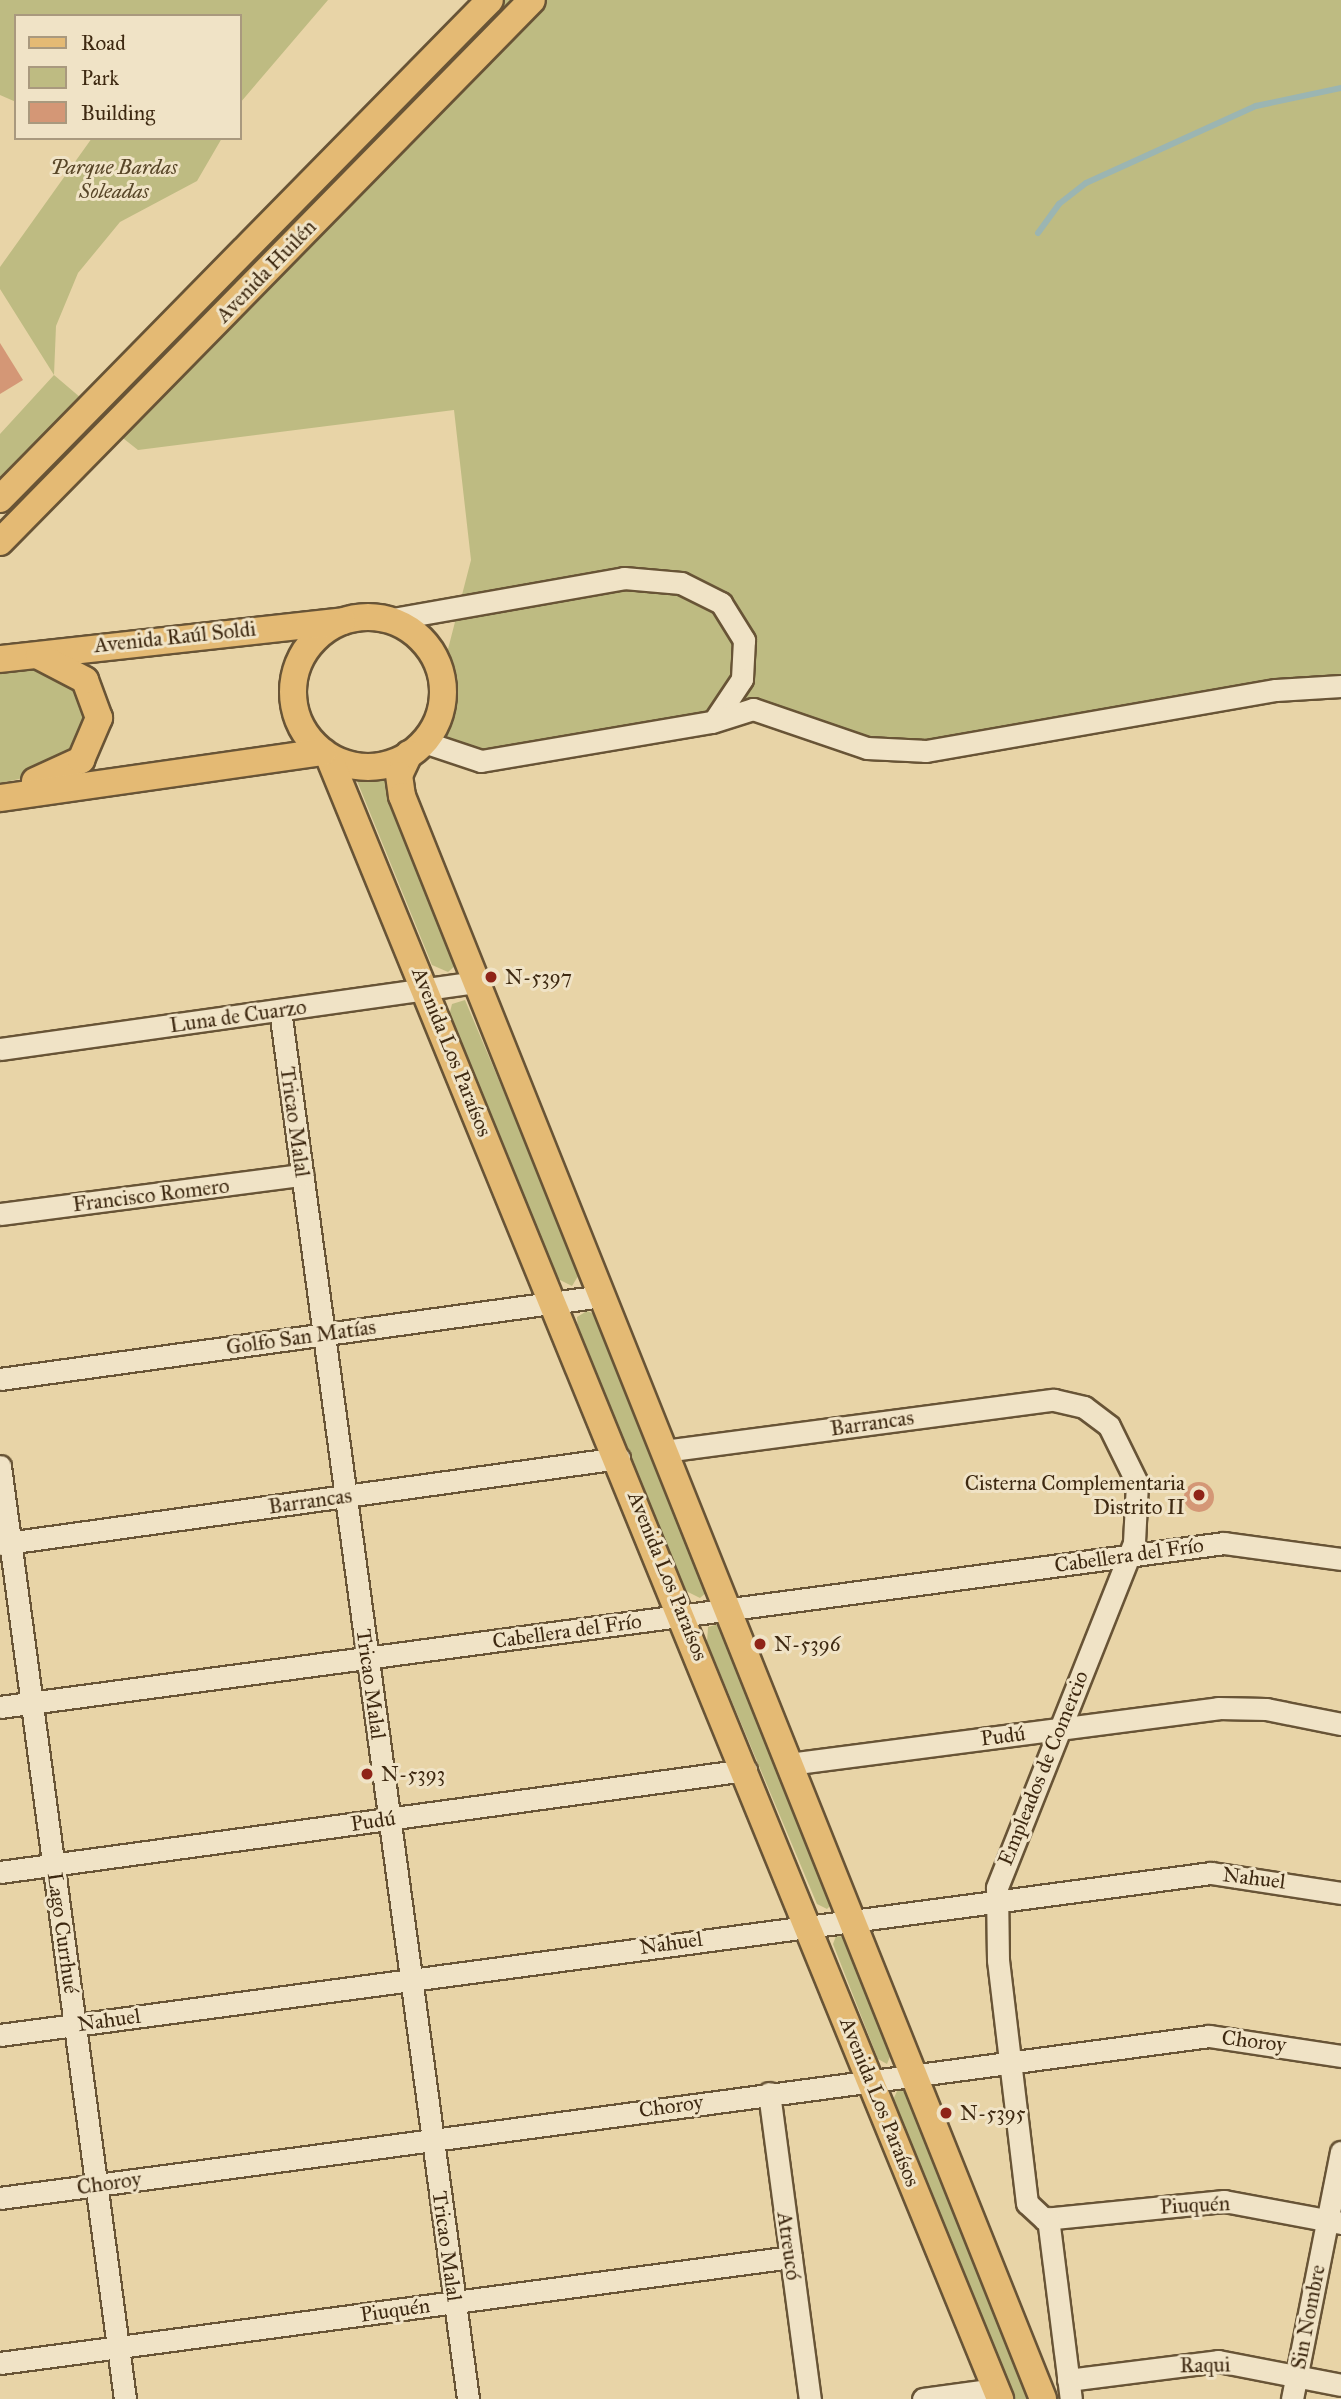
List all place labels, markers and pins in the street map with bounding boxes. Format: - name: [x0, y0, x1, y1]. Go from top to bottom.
- place label: N-5397: [505, 964, 572, 990]
- marker: N-5397: [483, 969, 499, 985]
- place label: Cisterna Complementaria Distrito II: [965, 1470, 1185, 1520]
- marker: Cisterna Complementaria Distrito II: [1191, 1487, 1207, 1503]
- place label: N-5396: [774, 1631, 841, 1657]
- marker: N-5396: [752, 1636, 768, 1652]
- place label: N-5393: [381, 1761, 445, 1787]
- marker: N-5393: [359, 1766, 375, 1782]
- place label: N-5395: [960, 2100, 1026, 2126]
- marker: N-5395: [938, 2105, 954, 2121]

